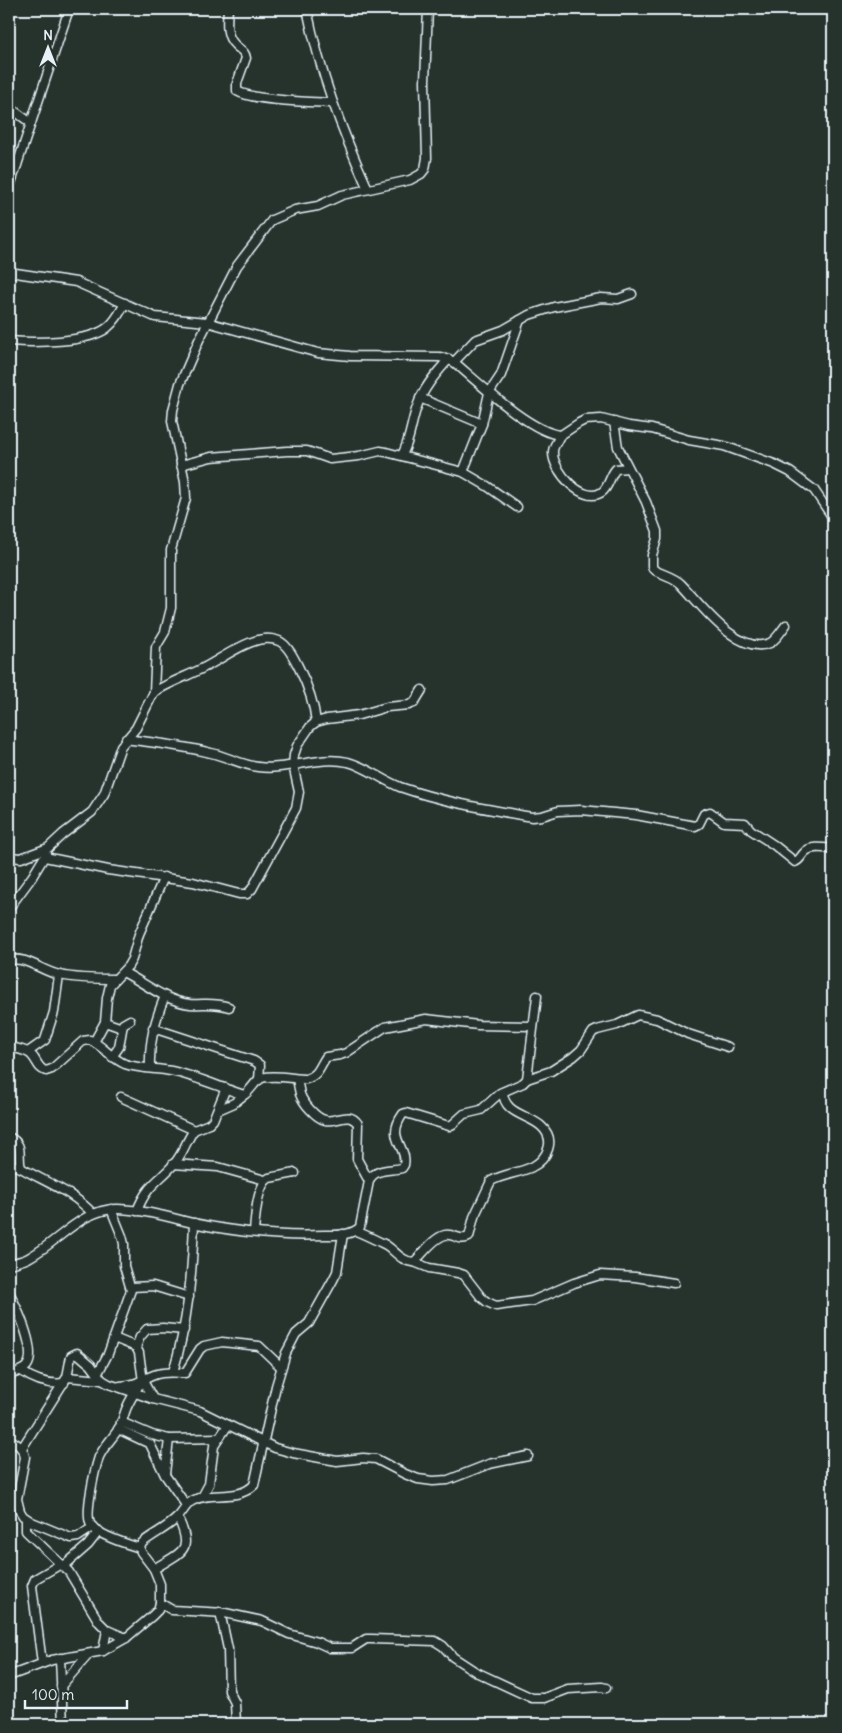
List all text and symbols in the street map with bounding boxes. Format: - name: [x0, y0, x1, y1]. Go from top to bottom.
- north arrow: [22, 22, 72, 72]
- text: N: [43, 26, 53, 44]
- scale bar: [25, 1678, 128, 1710]
- text: 100 m: [32, 1685, 74, 1704]

